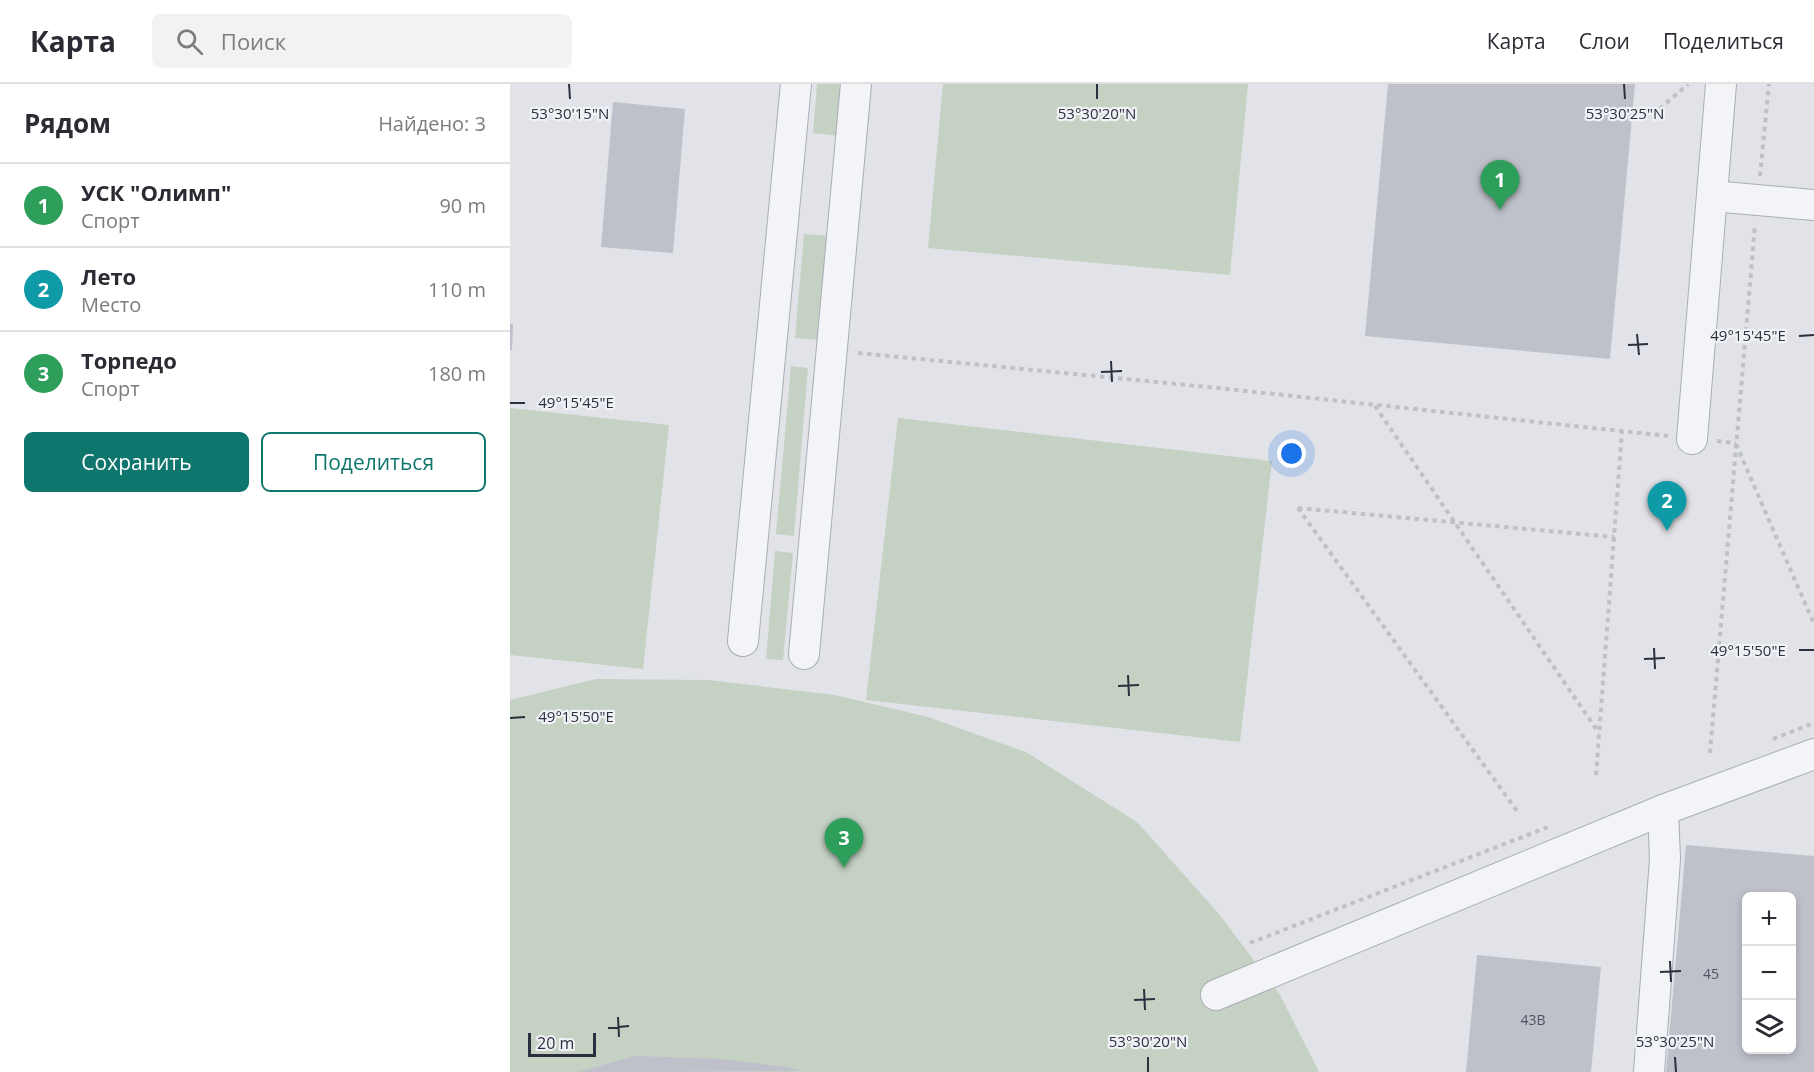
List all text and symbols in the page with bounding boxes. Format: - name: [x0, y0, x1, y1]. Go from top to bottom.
- search box: [152, 14, 572, 68]
- text: Карта: [30, 22, 116, 60]
- icon: search: [173, 25, 206, 58]
- text: Поиск: [221, 26, 286, 56]
- text: Карта: [1487, 27, 1546, 55]
- text: Слои: [1579, 27, 1630, 55]
- text: Поделиться: [1663, 27, 1784, 55]
- text: 53°30'15"N: [531, 103, 609, 123]
- text: 53°30'20"N: [1058, 103, 1136, 123]
- text: 53°30'25"N: [1586, 103, 1664, 123]
- text: Рядом: [24, 105, 111, 141]
- text: Найдено: 3: [378, 110, 486, 137]
- pin: 1: [1480, 160, 1520, 210]
- text: УСК "Олимп": [81, 177, 231, 207]
- text: 1: [38, 192, 49, 219]
- text: 90 m: [439, 192, 486, 219]
- text: Спорт: [81, 207, 140, 234]
- text: Лето: [81, 261, 136, 291]
- text: 2: [38, 276, 49, 303]
- text: 110 m: [428, 276, 486, 303]
- text: Место: [81, 291, 141, 318]
- text: 49°15'45"E: [1710, 325, 1786, 345]
- text: Торпедо: [81, 345, 177, 375]
- text: 3: [38, 360, 49, 387]
- text: 180 m: [428, 360, 486, 387]
- text: Спорт: [81, 375, 140, 402]
- text: 49°15'45"E: [538, 392, 614, 412]
- button: Сохранить: [24, 432, 249, 492]
- button: Поделиться: [261, 432, 486, 492]
- your location: [1277, 439, 1306, 468]
- pin: 2: [1648, 482, 1686, 531]
- text: 49°15'50"E: [1710, 640, 1786, 660]
- text: 49°15'50"E: [538, 706, 614, 726]
- pin: 3: [824, 818, 864, 868]
- map controls: [1742, 892, 1796, 1054]
- button: +: [1742, 892, 1796, 946]
- button: −: [1742, 946, 1796, 1000]
- house number: 45: [1703, 964, 1719, 983]
- button: layers: [1742, 1000, 1796, 1054]
- house number: 43В: [1520, 1010, 1546, 1029]
- scale bar: [528, 1030, 596, 1058]
- text: 53°30'20"N: [1109, 1031, 1187, 1051]
- text: 53°30'25"N: [1636, 1031, 1714, 1051]
- text: 20 m: [537, 1032, 574, 1054]

